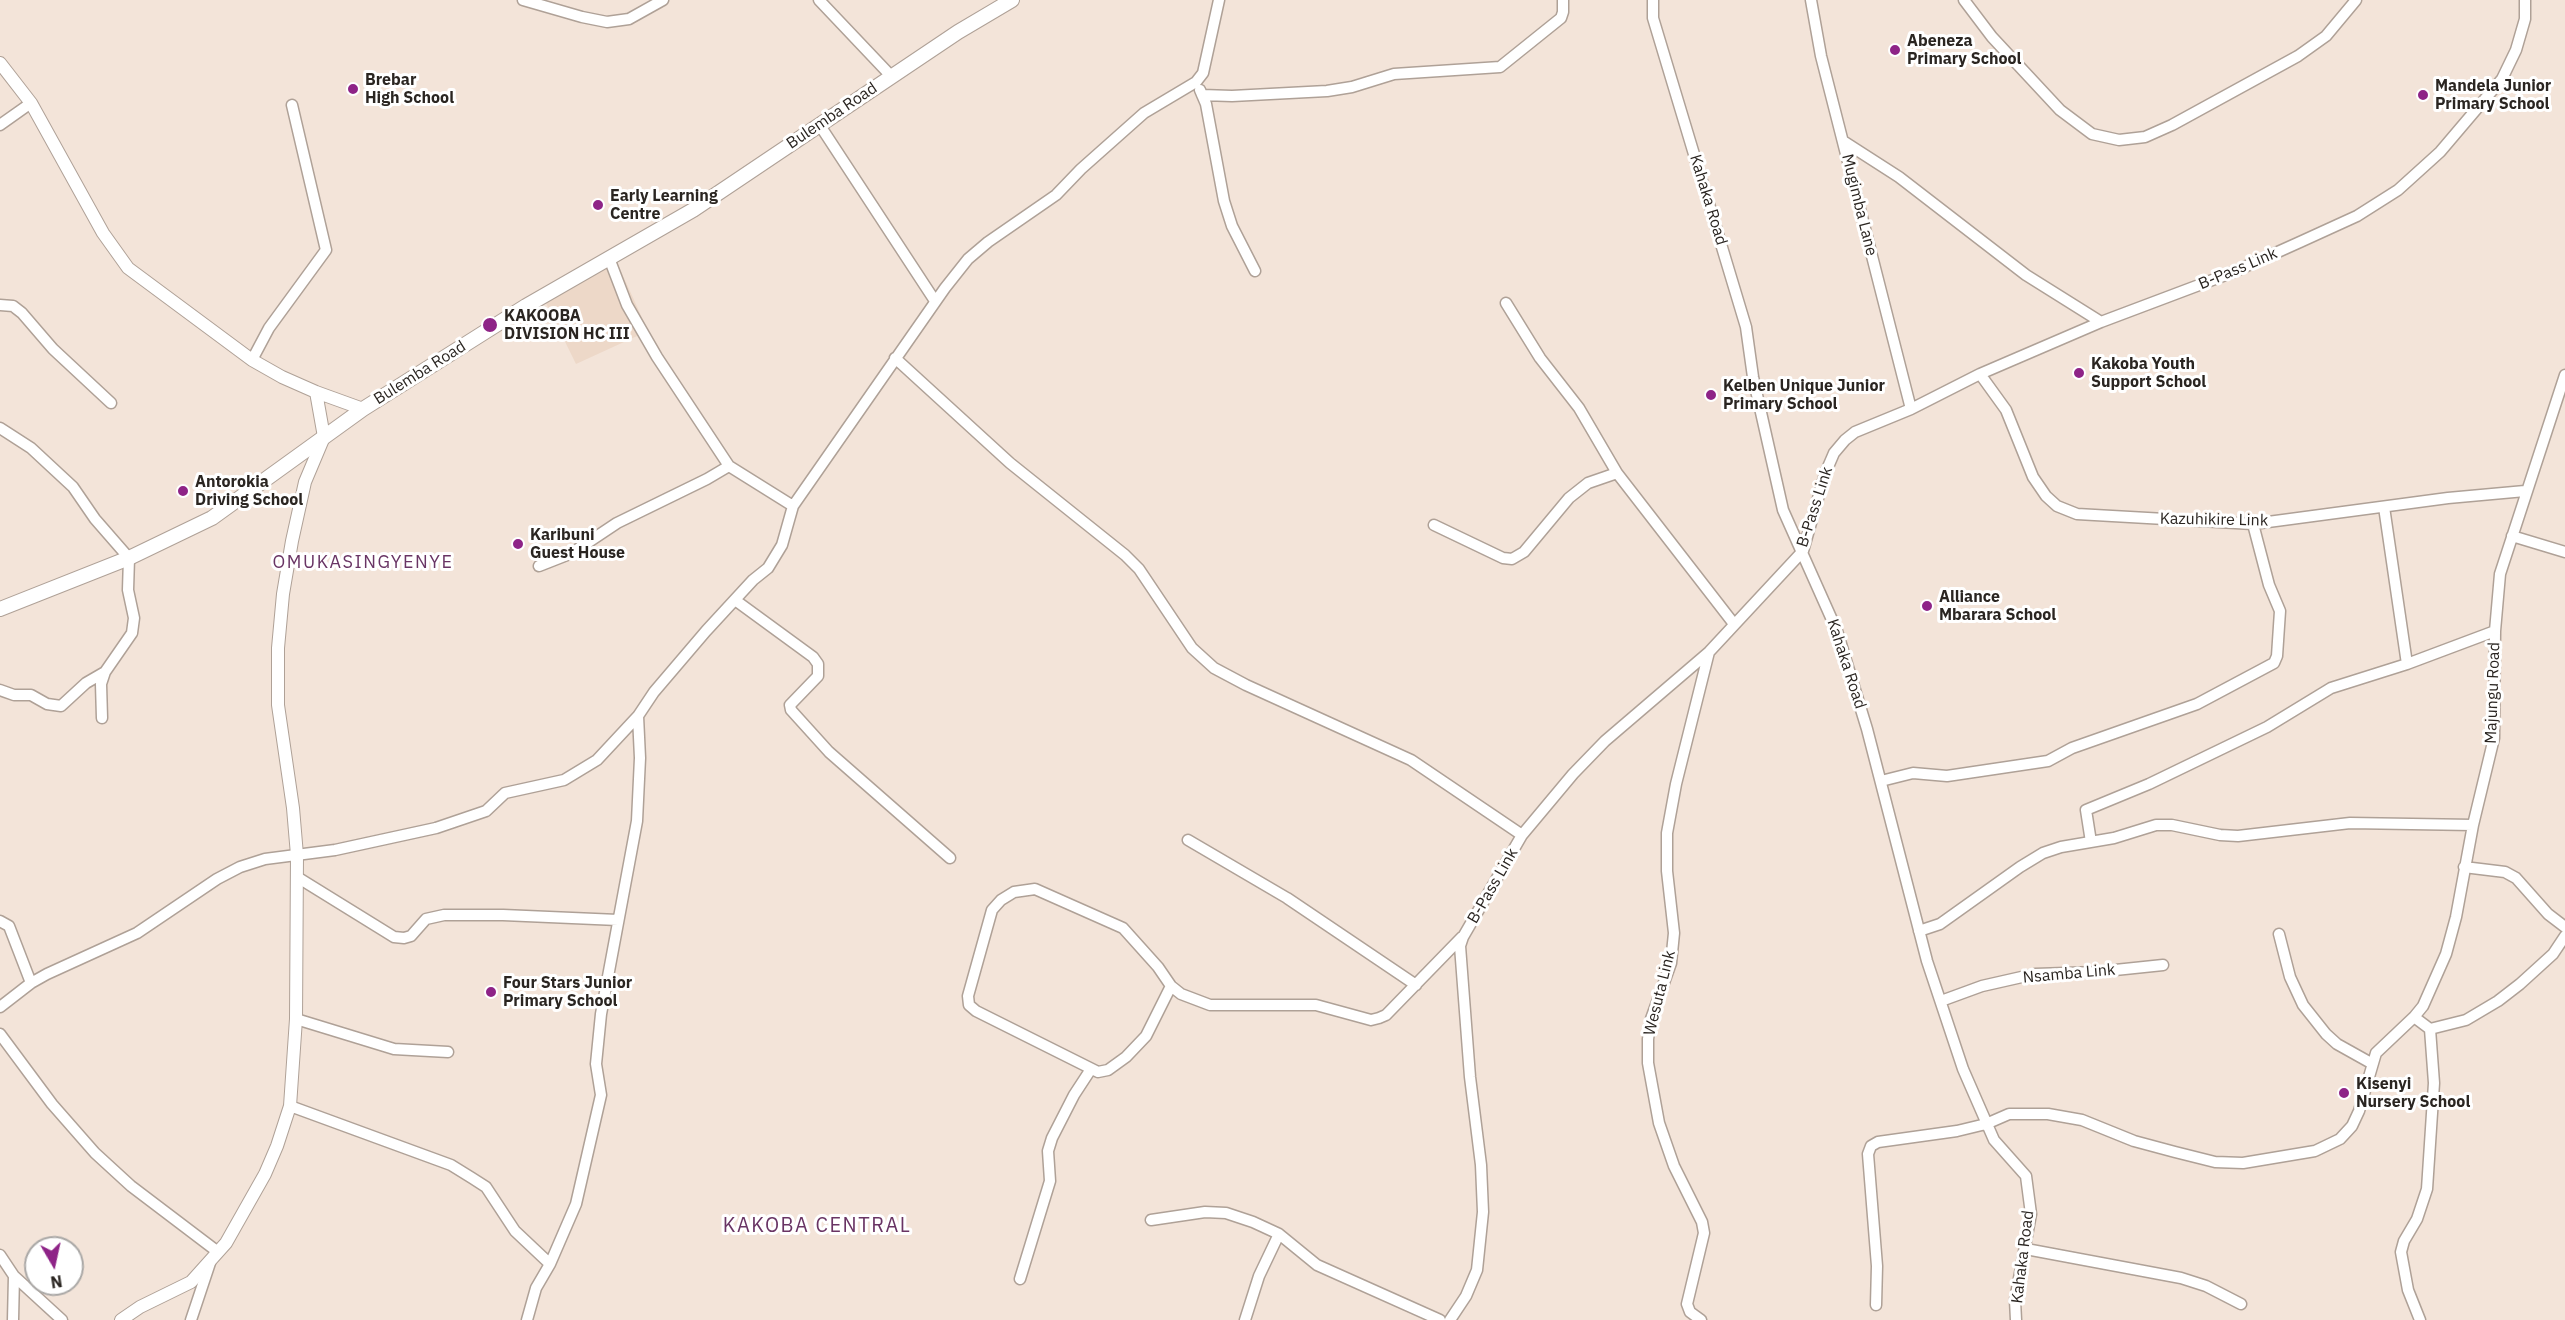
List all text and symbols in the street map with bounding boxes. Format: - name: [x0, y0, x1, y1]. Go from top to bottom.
- place label: Abeneza Primary School: [1907, 31, 2021, 69]
- marker: Abeneza Primary School: [1888, 43, 1902, 57]
- place label: Brebar High School: [365, 70, 454, 108]
- place label: Mandela Junior Primary School: [2435, 76, 2551, 114]
- street label: Bulemba Road: [783, 79, 881, 153]
- marker: Brebar High School: [346, 82, 360, 96]
- marker: Mandela Junior Primary School: [2416, 88, 2430, 102]
- street label: Kahaka Road: [1685, 152, 1731, 248]
- street label: Mugimba Lane: [1837, 152, 1881, 258]
- place label: Early Learning Centre: [610, 186, 718, 224]
- marker: Early Learning Centre: [591, 198, 605, 212]
- street label: B-Pass Link: [2196, 244, 2280, 294]
- place label: KAKOOBA DIVISION HC III: [504, 306, 630, 344]
- marker: KAKOOBA DIVISION HC III: [481, 316, 499, 334]
- street label: Bulemba Road: [370, 337, 470, 409]
- place label: Kakoba Youth Support School: [2091, 354, 2206, 392]
- marker: Kakoba Youth Support School: [2072, 366, 2086, 380]
- place label: Kelben Unique Junior Primary School: [1723, 376, 1885, 414]
- marker: Kelben Unique Junior Primary School: [1704, 388, 1718, 402]
- street label: B-Pass Link: [1793, 464, 1837, 550]
- place label: Antorokia Driving School: [195, 472, 303, 510]
- marker: Antorokia Driving School: [176, 484, 190, 498]
- street label: Kazuhikire Link: [2160, 509, 2268, 531]
- place label: Karibuni Guest House: [530, 525, 625, 563]
- marker: Karibuni Guest House: [511, 537, 525, 551]
- district label: OMUKASINGYENYE: [273, 552, 453, 574]
- place label: Alliance Mbarara School: [1939, 587, 2056, 625]
- marker: Alliance Mbarara School: [1920, 599, 1934, 613]
- street label: Kahaka Road: [1822, 617, 1870, 711]
- street label: Majungu Road: [2482, 642, 2504, 744]
- street label: B-Pass Link: [1464, 845, 1522, 927]
- street label: Wesuta Link: [1640, 948, 1680, 1038]
- street label: Nsamba Link: [2022, 960, 2116, 988]
- place label: Four Stars Junior Primary School: [503, 973, 632, 1011]
- marker: Four Stars Junior Primary School: [484, 985, 498, 999]
- place label: Kisenyi Nursery School: [2356, 1074, 2470, 1112]
- marker: Kisenyi Nursery School: [2337, 1086, 2351, 1100]
- street label: Kahaka Road: [2008, 1209, 2038, 1305]
- district label: KAKOBA CENTRAL: [723, 1214, 911, 1238]
- north arrow: [24, 1236, 84, 1296]
- text: N: [49, 1271, 64, 1293]

